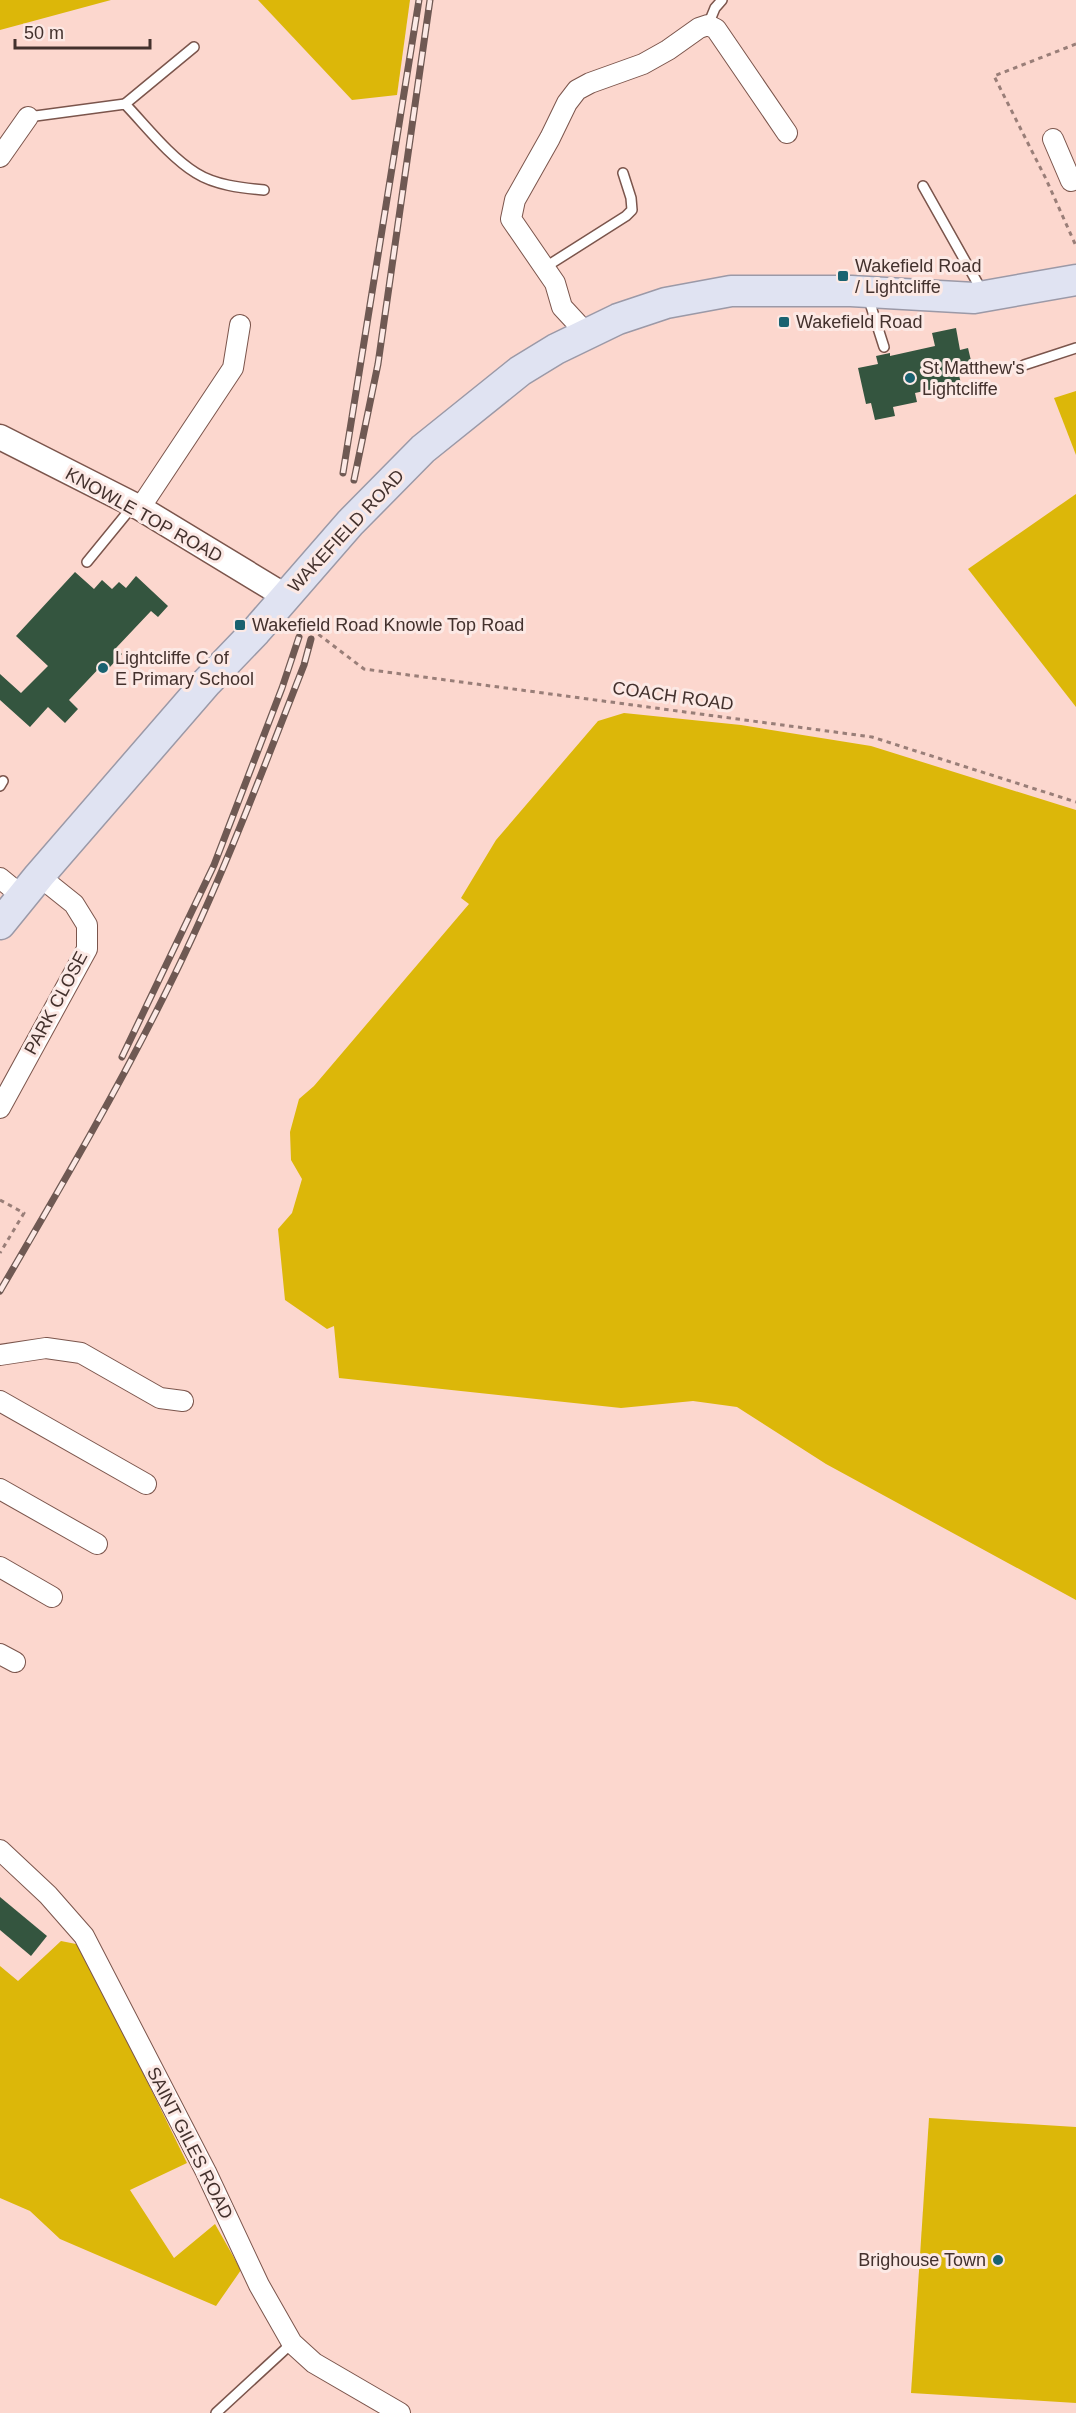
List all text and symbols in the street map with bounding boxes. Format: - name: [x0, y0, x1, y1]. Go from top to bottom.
- scale bar: [15, 12, 150, 50]
- text: 50 m: [24, 23, 64, 43]
- place label: Wakefield Road / Lightcliffe: [855, 256, 981, 297]
- marker: Wakefield Road / Lightcliffe: [836, 269, 850, 283]
- place label: Wakefield Road: [796, 312, 922, 332]
- marker: Wakefield Road: [777, 315, 791, 329]
- place label: St Matthew's Lightcliffe: [922, 358, 1024, 399]
- marker: St Matthew's Lightcliffe: [903, 371, 917, 385]
- street label: KNOWLE TOP ROAD: [62, 464, 226, 566]
- street label: WAKEFIELD ROAD: [284, 466, 408, 596]
- place label: Wakefield Road Knowle Top Road: [252, 615, 524, 635]
- marker: Wakefield Road Knowle Top Road: [233, 618, 247, 632]
- place label: Lightcliffe C of E Primary School: [115, 648, 254, 689]
- marker: Lightcliffe C of E Primary School: [96, 661, 110, 675]
- street label: COACH ROAD: [611, 678, 735, 714]
- street label: PARK CLOSE: [20, 948, 92, 1058]
- street label: SAINT GILES ROAD: [143, 2064, 237, 2222]
- place label: Brighouse Town: [858, 2250, 986, 2270]
- marker: Brighouse Town: [991, 2253, 1005, 2267]

